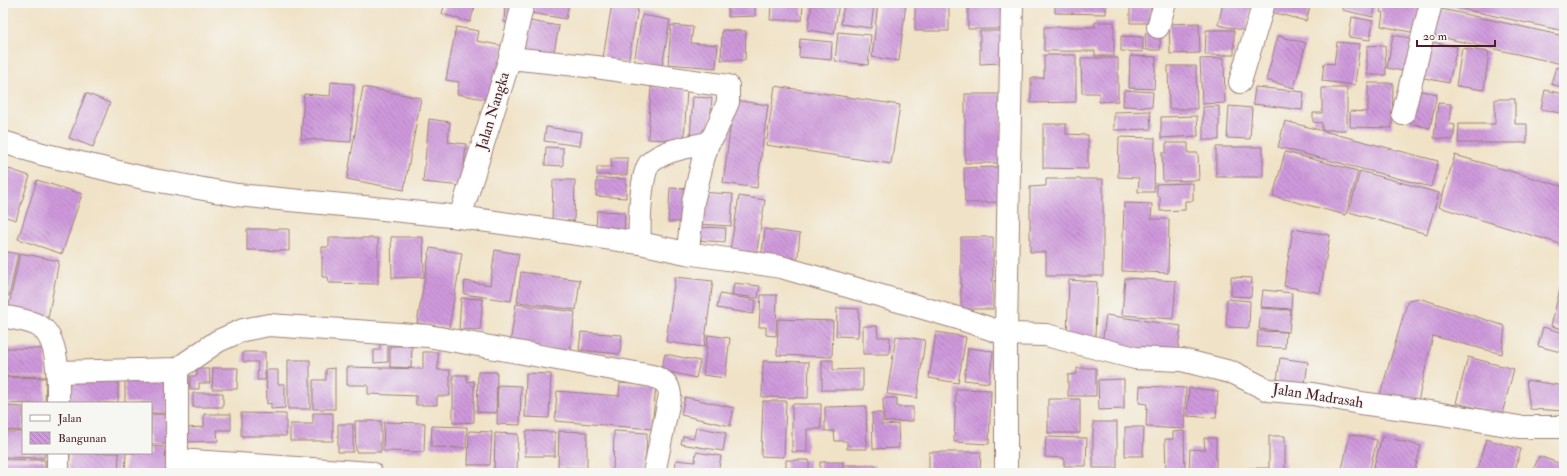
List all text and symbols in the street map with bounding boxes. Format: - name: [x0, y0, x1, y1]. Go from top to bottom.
- scale bar: [1417, 22, 1495, 48]
- text: 20 m: [1423, 29, 1448, 44]
- street label: Jalan Nangka: [472, 69, 515, 153]
- street label: Jalan Madrasah: [1270, 379, 1365, 414]
- legend: [22, 402, 152, 454]
- text: Jalan: [57, 411, 82, 426]
- text: Bangunan: [58, 431, 107, 446]

